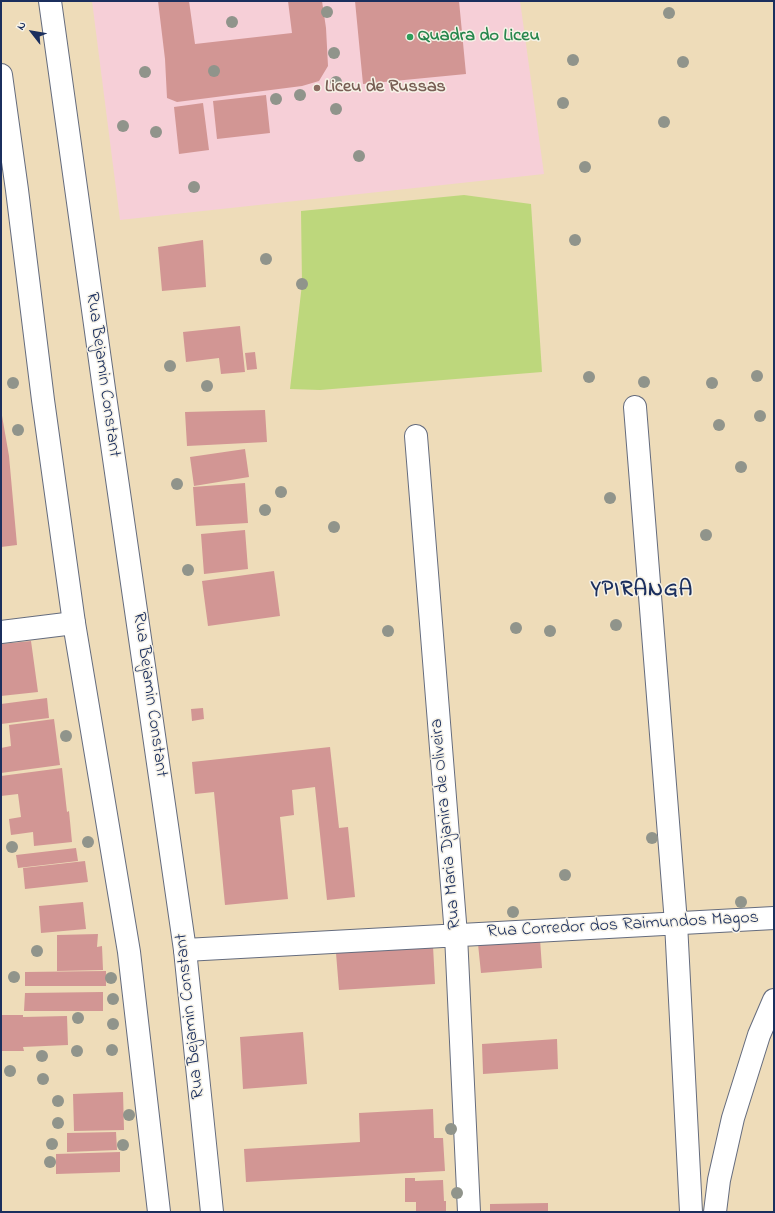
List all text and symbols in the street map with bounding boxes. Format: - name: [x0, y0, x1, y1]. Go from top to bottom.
- north arrow: [12, 12, 52, 52]
- text: N: [13, 19, 30, 33]
- place label: Quadra do Liceu: [418, 26, 540, 48]
- marker: Quadra do Liceu: [405, 32, 415, 42]
- place label: Liceu de Russas: [325, 77, 446, 99]
- marker: Liceu de Russas: [312, 83, 322, 93]
- street label: Rua Bejamin Constant: [80, 291, 124, 459]
- district label: YPIRANGA: [591, 578, 693, 604]
- street label: Rua Bejamin Constant: [127, 611, 171, 779]
- street label: Rua Maria Djanira de Oliveira: [427, 718, 467, 930]
- street label: Rua Corredor dos Raimundos Magos: [487, 908, 759, 944]
- street label: Rua Bejamin Constant: [172, 932, 210, 1100]

